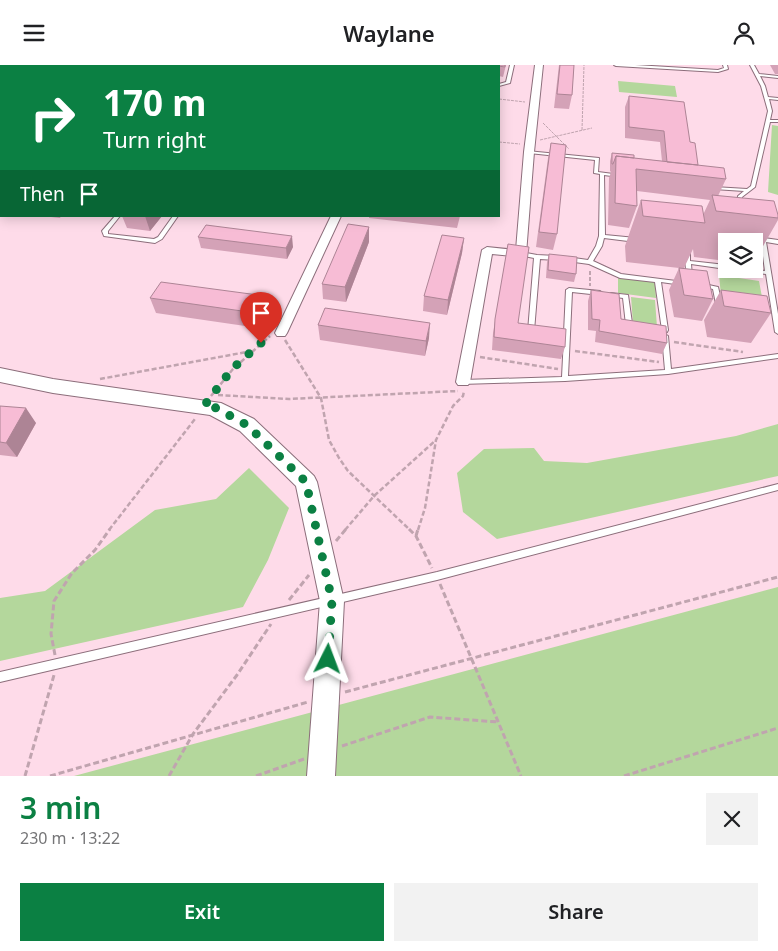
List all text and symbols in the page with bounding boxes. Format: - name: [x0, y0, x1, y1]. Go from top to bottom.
- text: Waylane: [343, 18, 435, 48]
- icon: menu: [20, 19, 48, 47]
- icon: person: [730, 19, 758, 47]
- text: 170 m: [103, 79, 206, 126]
- icon: right: [20, 85, 85, 150]
- text: Turn right: [103, 124, 206, 154]
- icon: arrive: [75, 180, 103, 208]
- text: Then: [20, 181, 65, 207]
- map controls: [718, 233, 763, 278]
- button: layers: [718, 233, 763, 278]
- pin: [240, 292, 282, 343]
- icon: arrive: [247, 299, 275, 327]
- position arrow: [301, 632, 353, 684]
- text: 3 min: [20, 787, 101, 828]
- button: close: [706, 793, 758, 845]
- text: 230 m · 13:22: [20, 827, 120, 849]
- button: Exit: [20, 883, 384, 941]
- button: Share: [394, 883, 758, 941]

